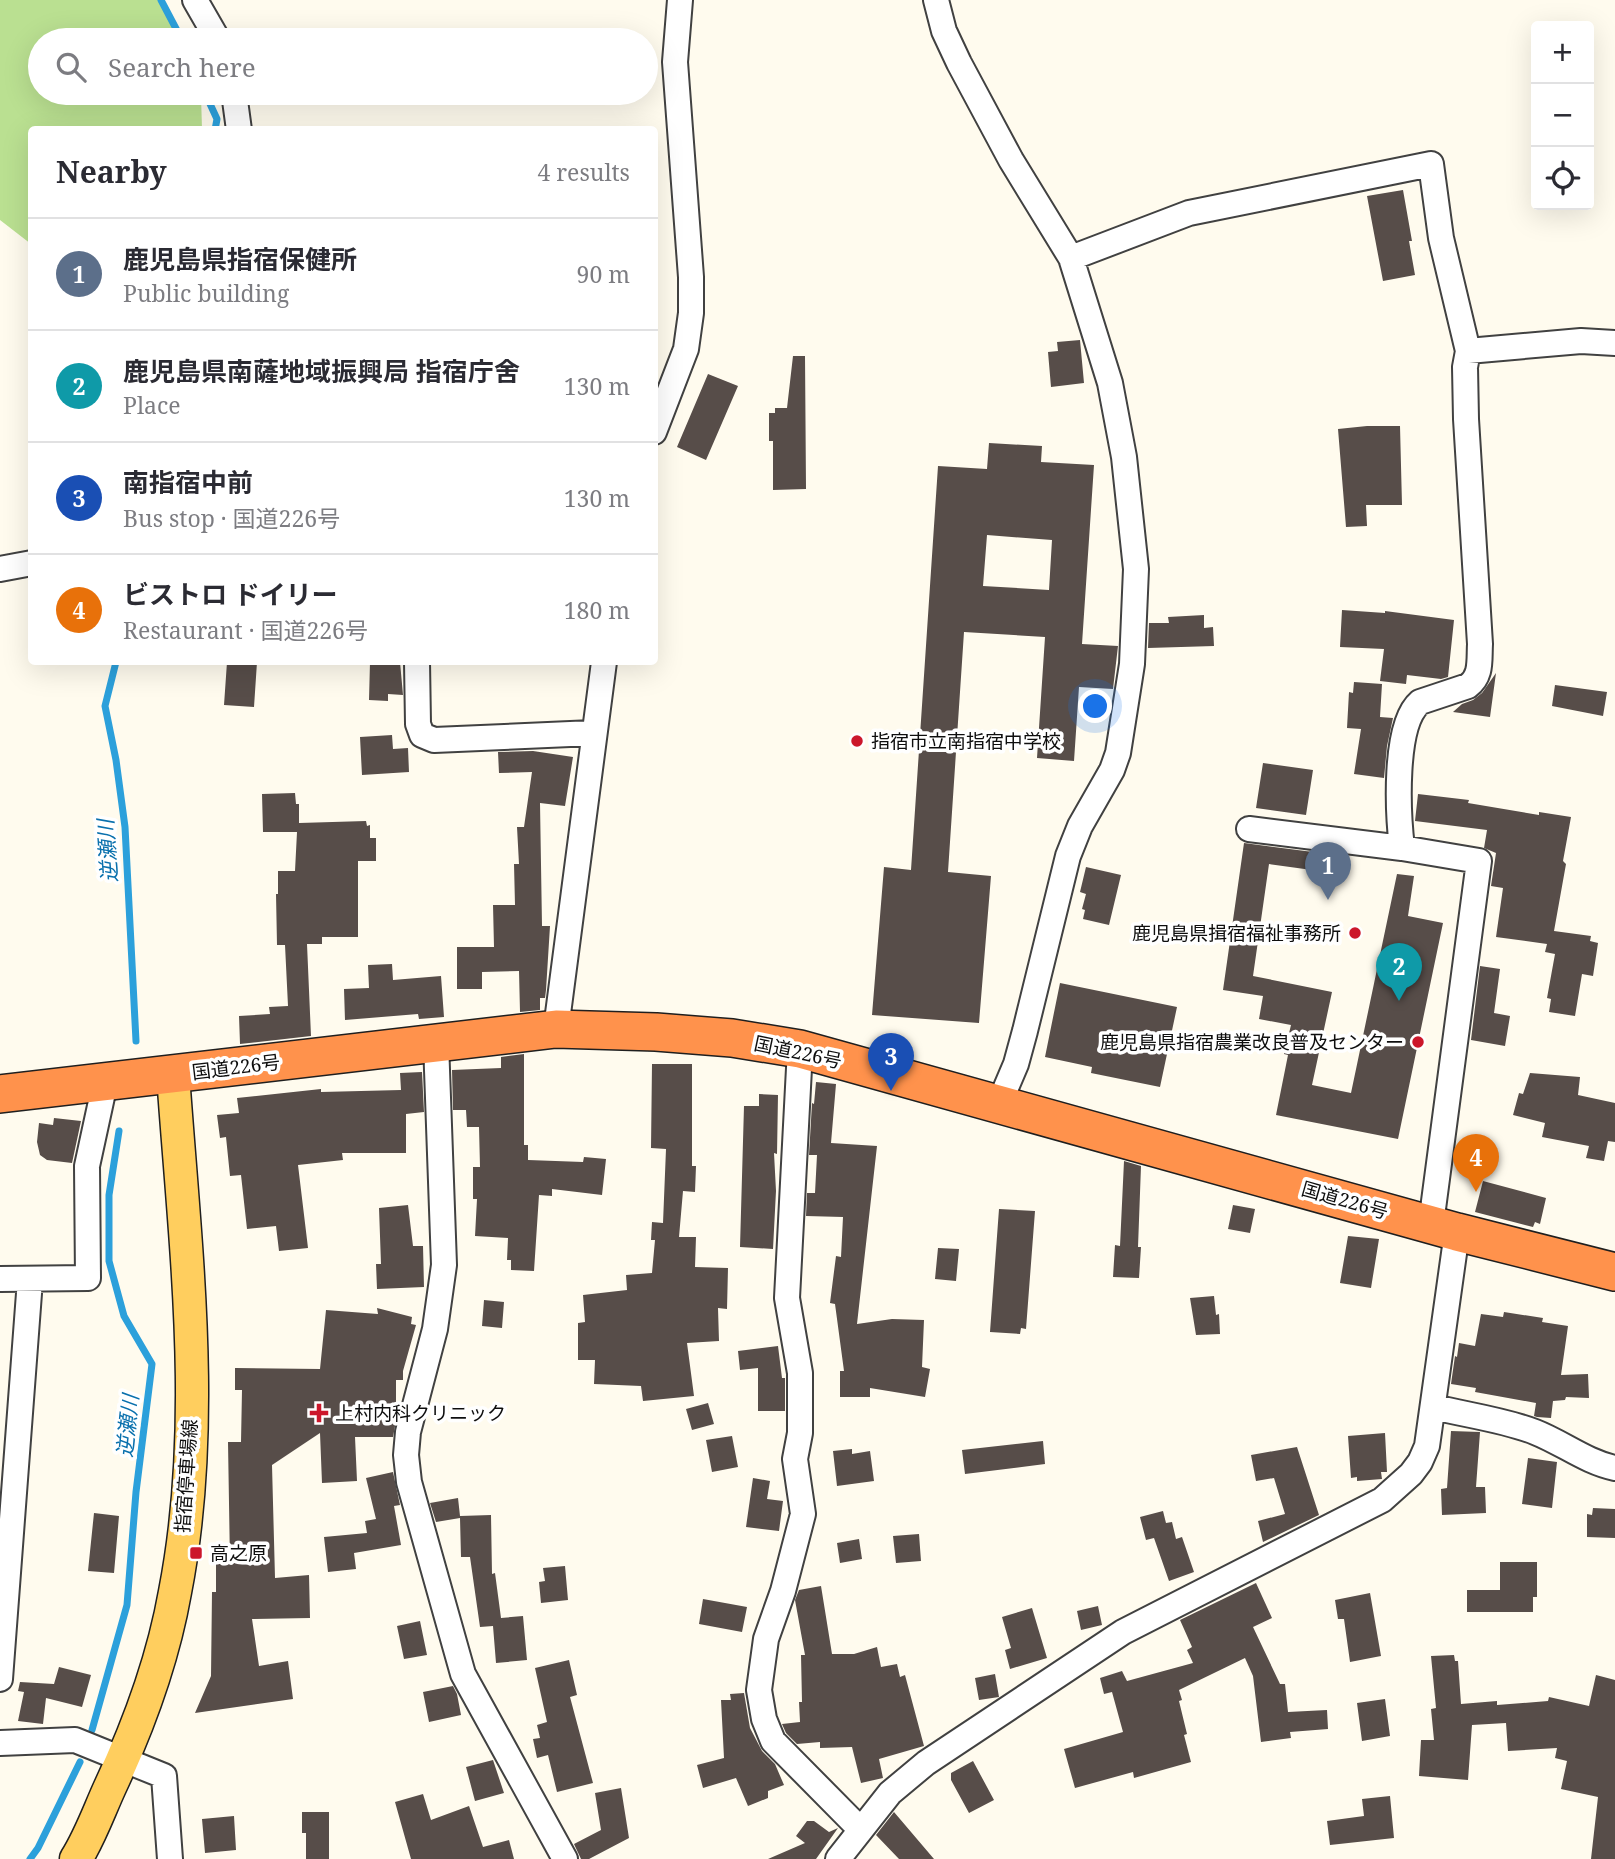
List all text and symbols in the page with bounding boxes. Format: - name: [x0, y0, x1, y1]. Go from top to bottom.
- map controls: [1531, 21, 1594, 210]
- button: +: [1531, 21, 1594, 84]
- search box: [28, 28, 658, 105]
- icon: search: [52, 48, 90, 86]
- text: Search here: [108, 49, 256, 85]
- button: −: [1531, 84, 1594, 147]
- button: locate: [1531, 147, 1594, 210]
- text: Nearby: [56, 151, 167, 192]
- text: 4 results: [537, 156, 630, 188]
- text: 鹿児島県指宿保健所: [123, 241, 357, 277]
- text: 1: [73, 258, 86, 290]
- text: 90 m: [577, 258, 630, 290]
- text: Public building: [123, 277, 289, 309]
- text: 鹿児島県南薩地域振興局 指宿庁舍: [123, 353, 520, 389]
- text: 2: [73, 370, 86, 402]
- text: 130 m: [564, 370, 630, 402]
- text: Place: [123, 389, 181, 421]
- text: 南指宿中前: [123, 464, 253, 500]
- text: 3: [73, 482, 86, 514]
- text: 130 m: [564, 482, 630, 514]
- text: Bus stop · 国道226号: [123, 502, 340, 534]
- text: ビストロ ドイリー: [123, 576, 338, 612]
- text: 4: [73, 594, 86, 626]
- text: 180 m: [564, 594, 630, 626]
- text: Restaurant · 国道226号: [123, 614, 368, 646]
- your location: [1078, 689, 1112, 723]
- place label: 指宿市立南指宿中学校: [871, 728, 1061, 754]
- marker: 指宿市立南指宿中学校: [849, 733, 865, 749]
- water label: 逆瀬川: [91, 817, 123, 883]
- pin: 1: [1305, 842, 1351, 900]
- place label: 鹿児島県揖宿福祉事務所: [1132, 920, 1341, 946]
- marker: 鹿児島県揖宿福祉事務所: [1347, 925, 1363, 941]
- pin: 2: [1376, 943, 1422, 1001]
- place label: 鹿児島県指宿農業改良普及センター: [1100, 1029, 1404, 1055]
- street label: 国道226号: [752, 1030, 844, 1074]
- pin: 3: [868, 1033, 914, 1091]
- marker: 鹿児島県指宿農業改良普及センター: [1410, 1034, 1426, 1050]
- street label: 国道226号: [190, 1049, 282, 1085]
- pin: 4: [1453, 1134, 1499, 1192]
- street label: 国道226号: [1299, 1175, 1391, 1225]
- water label: 逆瀬川: [110, 1391, 144, 1459]
- place label: 上村内科クリニック: [335, 1400, 506, 1426]
- marker: 上村内科クリニック: [309, 1403, 329, 1423]
- street label: 指宿停車場線: [169, 1418, 203, 1534]
- place label: 高之原: [210, 1540, 267, 1566]
- marker: 高之原: [188, 1545, 204, 1561]

